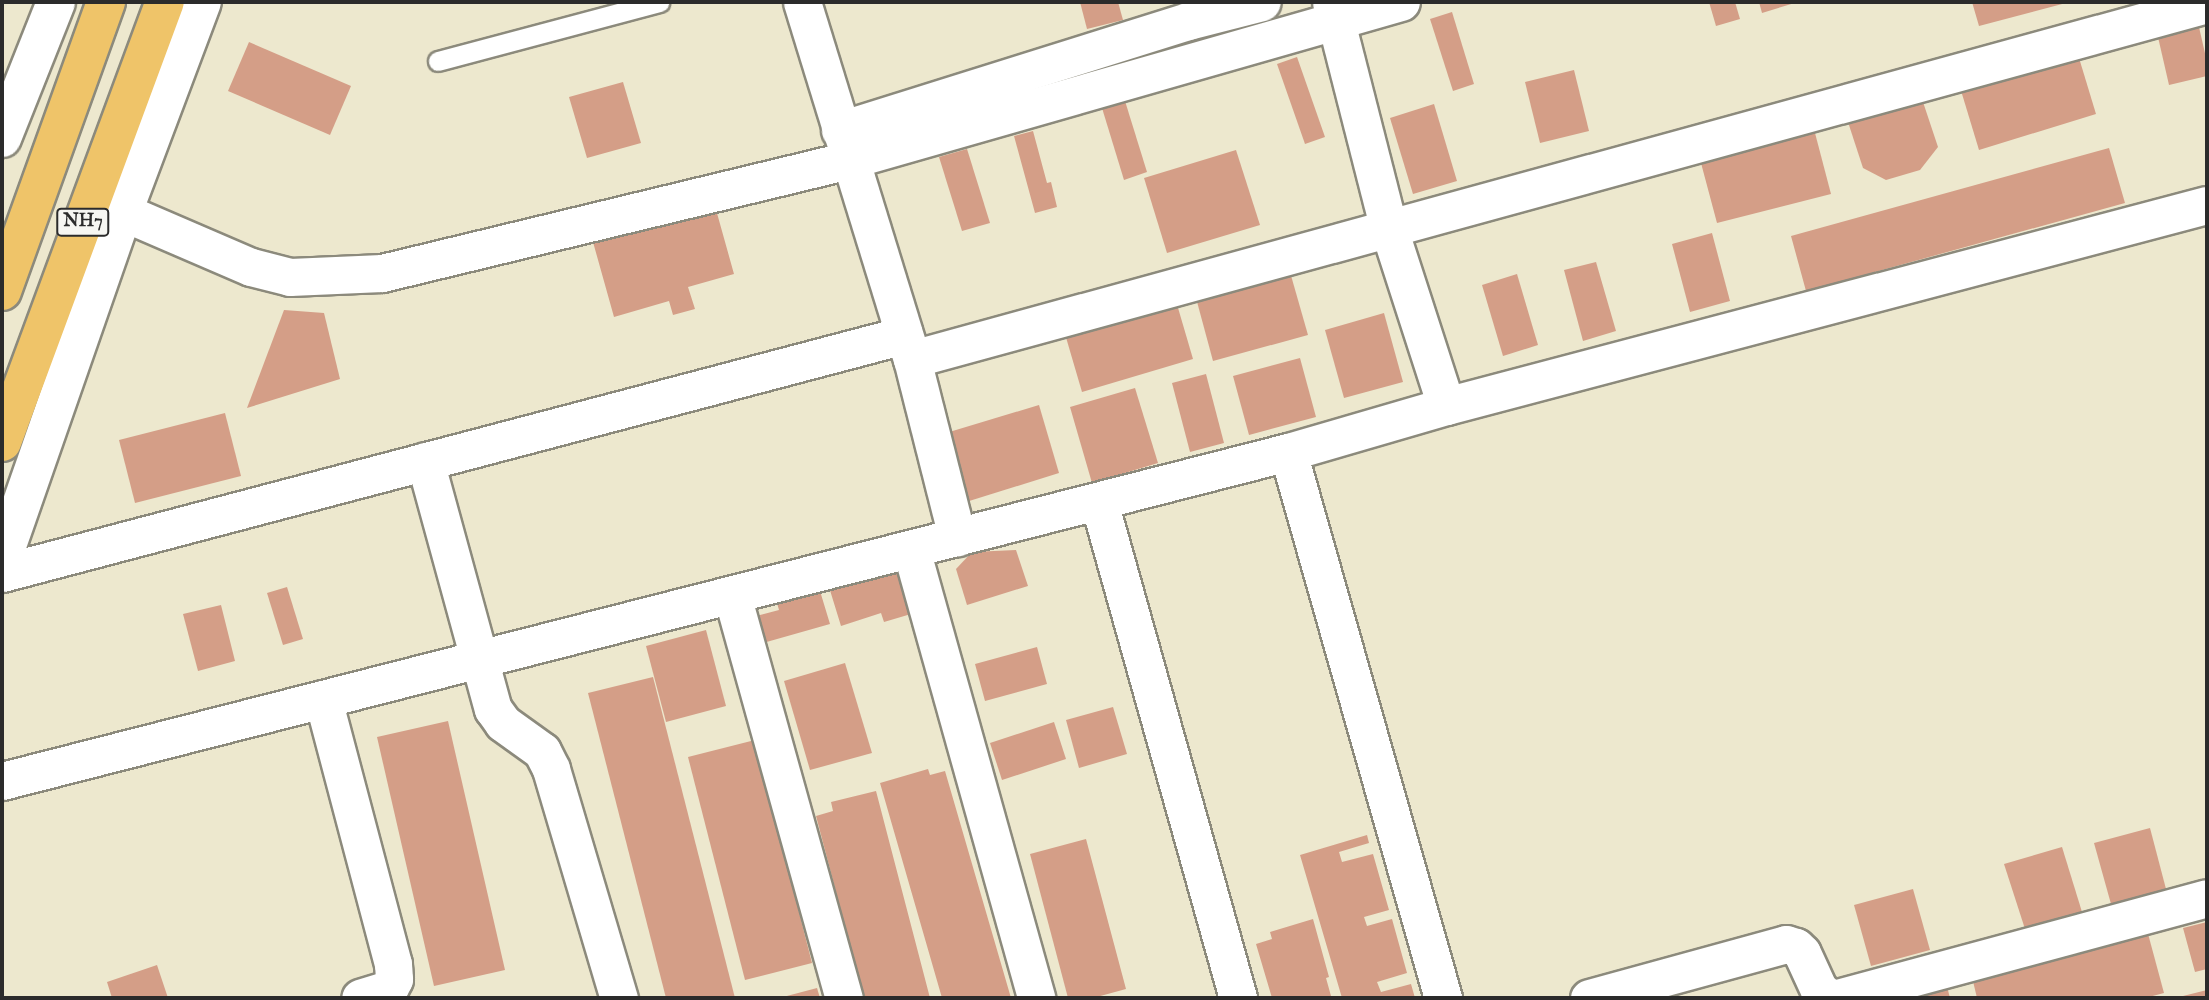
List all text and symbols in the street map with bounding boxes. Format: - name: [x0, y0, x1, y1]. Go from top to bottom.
- road number: NH7: [55, 208, 111, 236]

